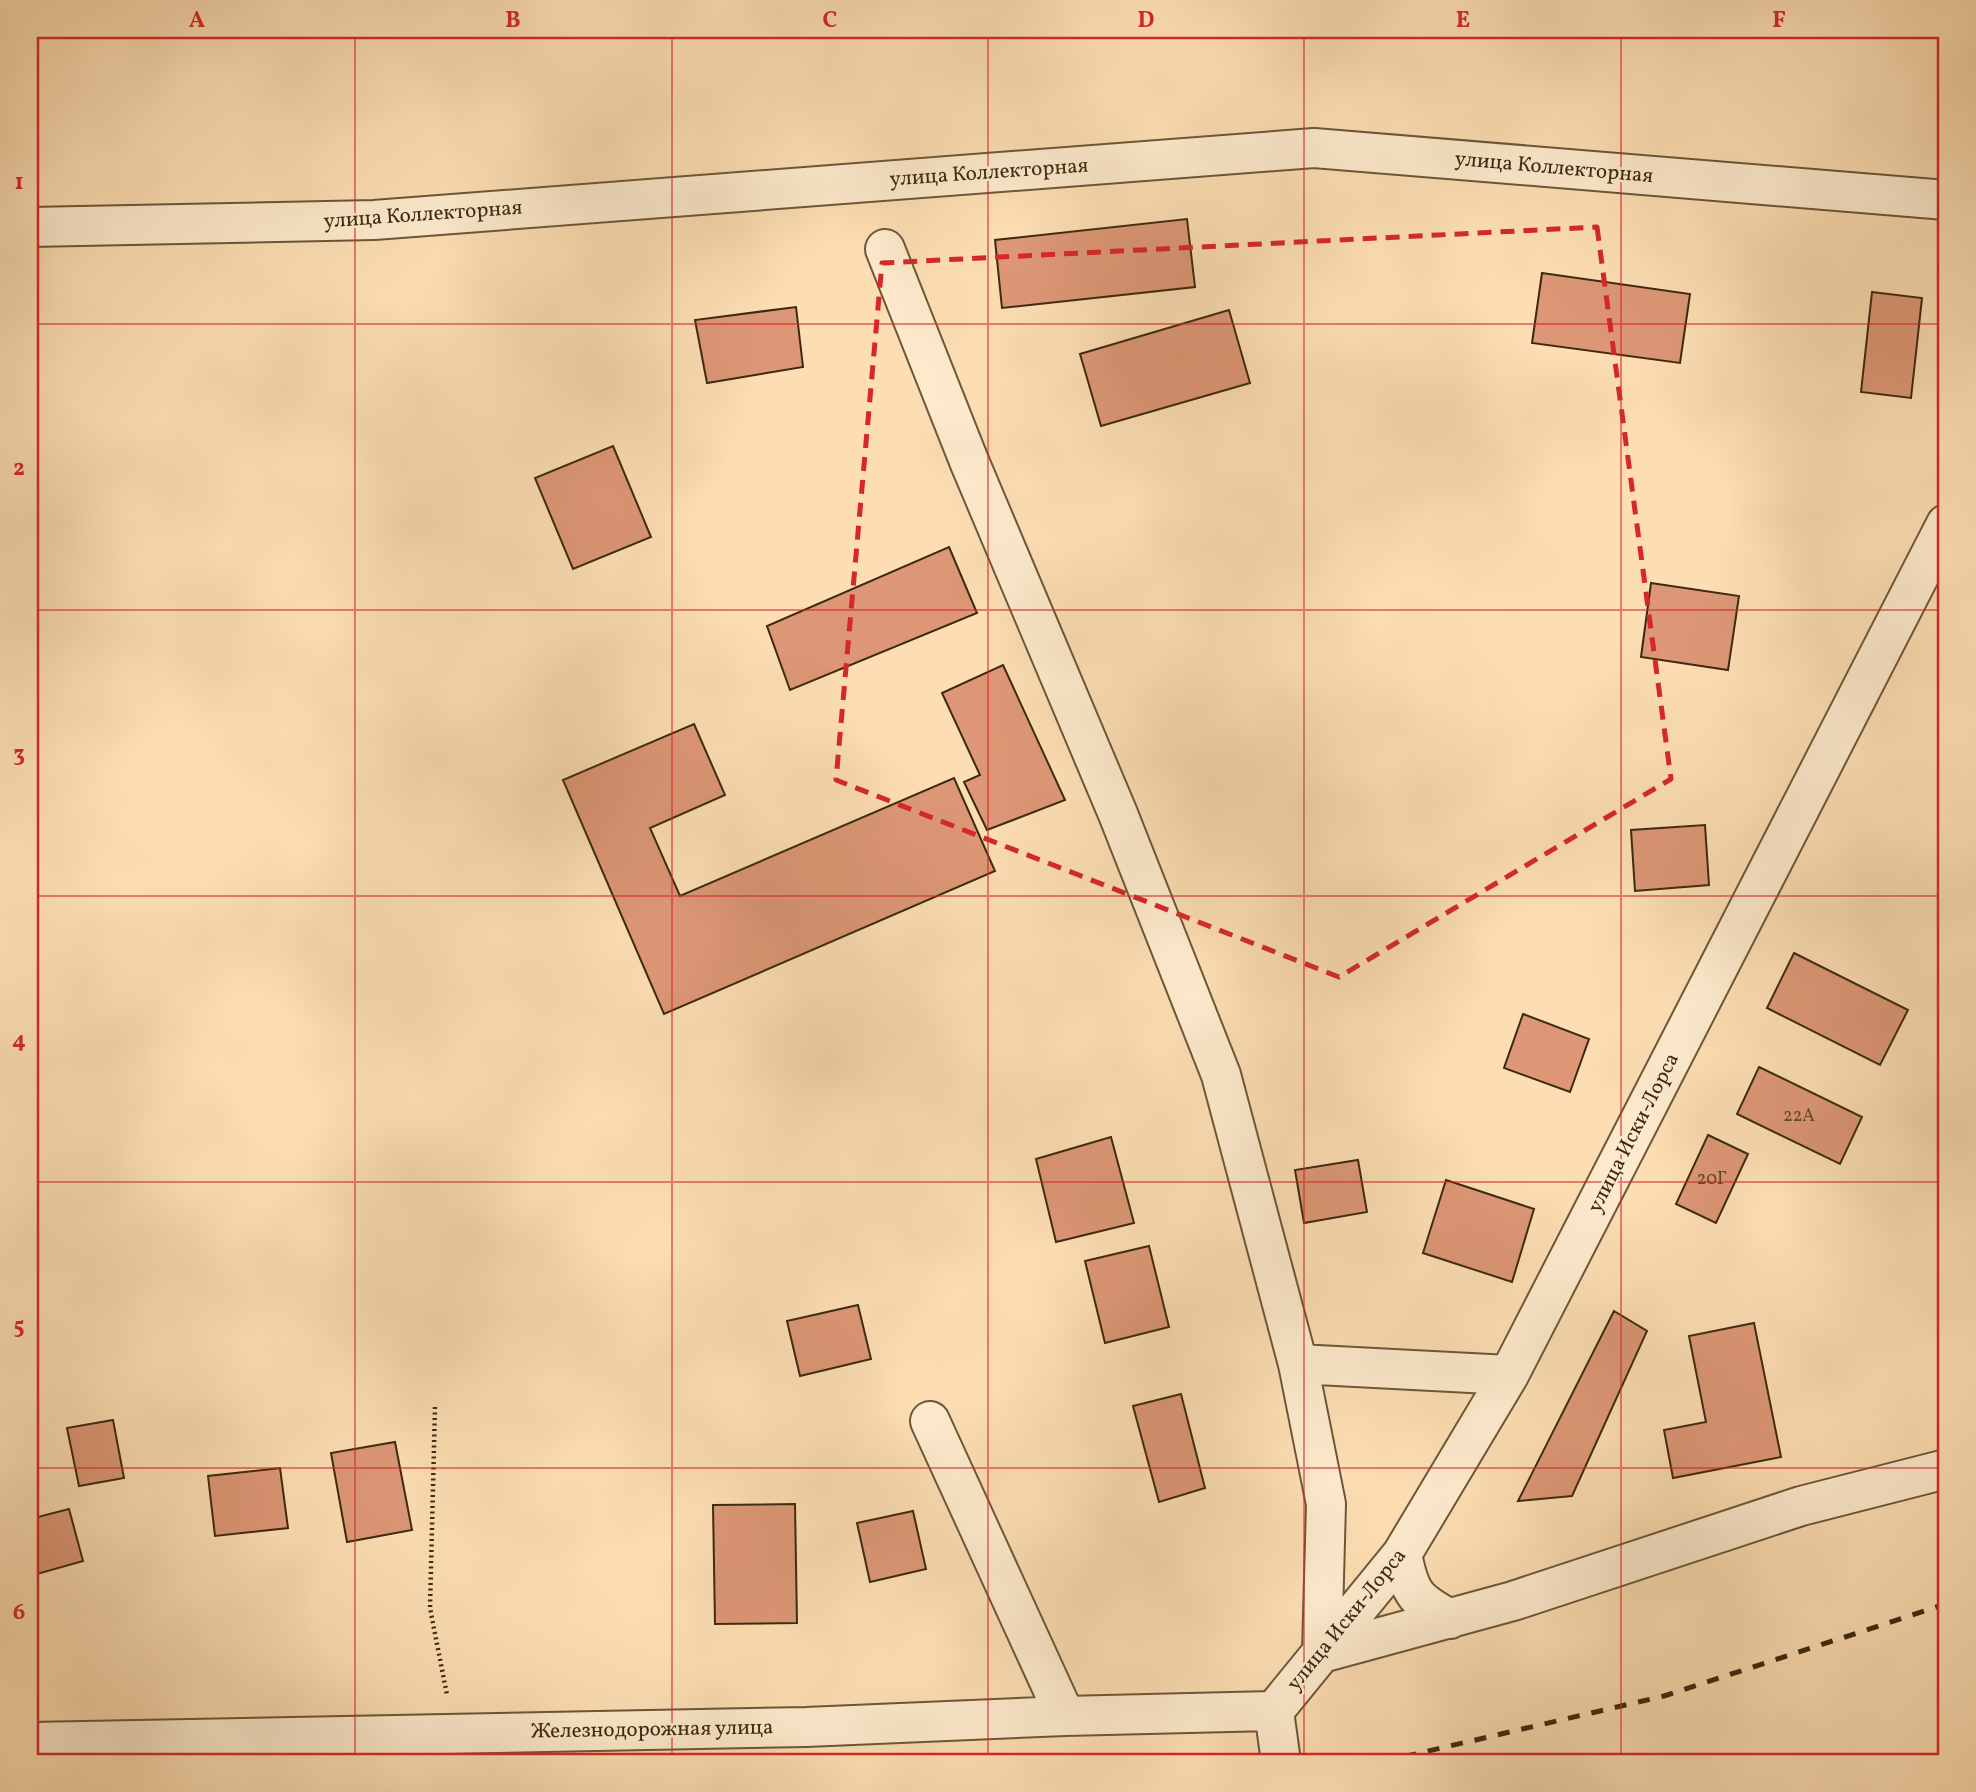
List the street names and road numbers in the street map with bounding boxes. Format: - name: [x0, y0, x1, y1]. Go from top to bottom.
- street label: улица Коллекторная: [1453, 145, 1655, 191]
- street label: улица Коллекторная: [889, 152, 1089, 194]
- street label: улица Коллекторная: [323, 194, 523, 236]
- street label: улица Иски-Лорса: [1581, 1048, 1687, 1218]
- street label: улица Иски-Лорса: [1280, 1542, 1414, 1698]
- street label: Железнодорожная улица: [530, 1713, 774, 1747]

